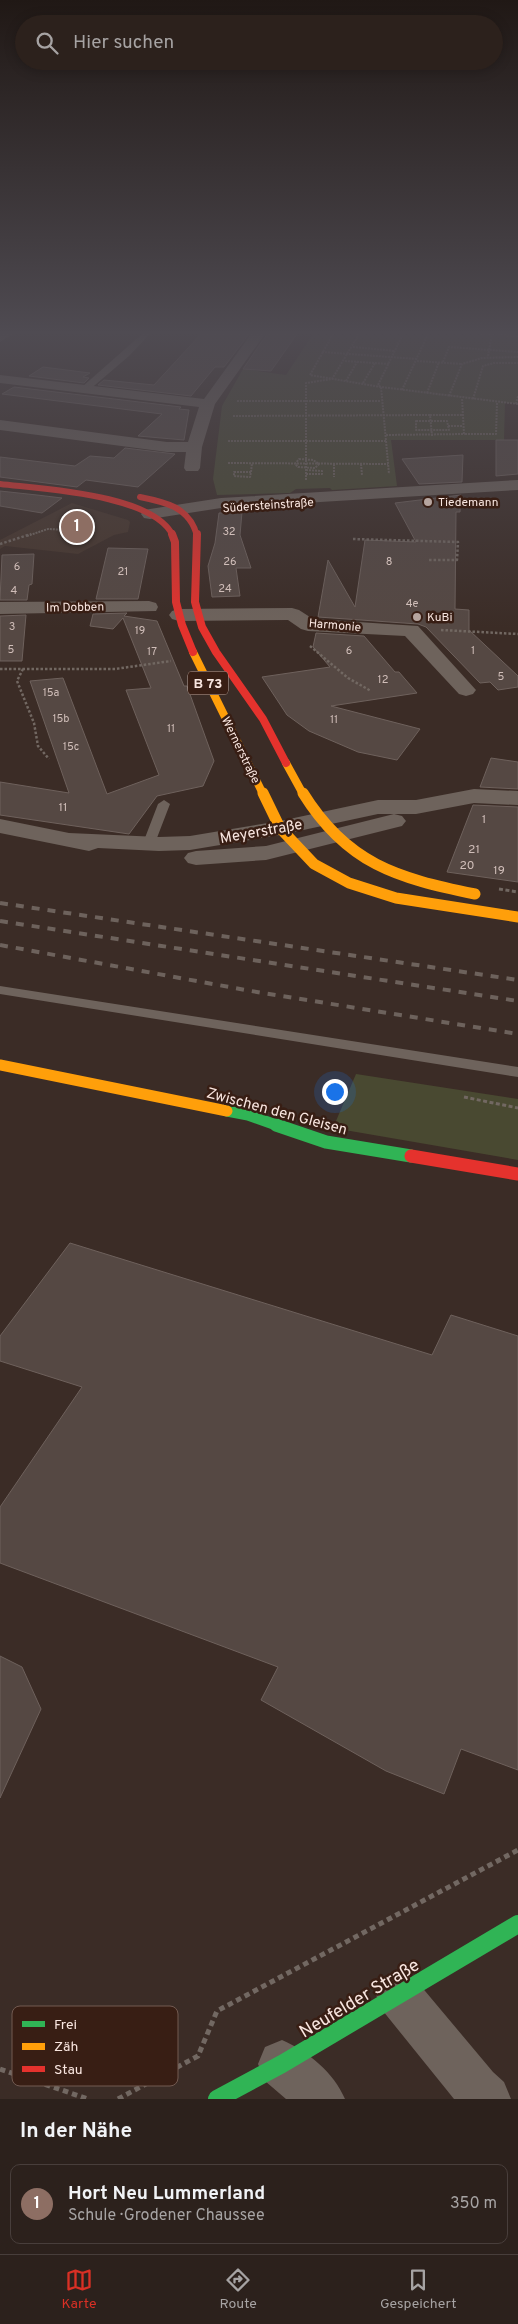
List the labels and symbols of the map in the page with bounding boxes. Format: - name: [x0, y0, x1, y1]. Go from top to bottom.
- street label: Südersteinstraße: [222, 495, 314, 517]
- place label: Tiedemann: [438, 495, 498, 511]
- marker: Tiedemann: [422, 496, 434, 508]
- pin: 1: [61, 508, 93, 546]
- house number: 32: [222, 525, 236, 539]
- house number: 26: [223, 555, 237, 569]
- house number: 8: [386, 555, 392, 569]
- house number: 6: [14, 560, 20, 574]
- house number: 21: [118, 565, 128, 579]
- house number: 24: [218, 582, 232, 596]
- house number: 4: [11, 584, 18, 598]
- house number: 4e: [406, 597, 418, 611]
- street label: Im Dobben: [46, 599, 104, 617]
- place label: KuBi: [427, 610, 453, 626]
- marker: KuBi: [411, 611, 423, 623]
- street label: Harmonie: [308, 616, 362, 636]
- house number: 3: [9, 620, 15, 634]
- house number: 19: [135, 624, 145, 638]
- house number: 5: [8, 643, 15, 657]
- house number: 6: [346, 644, 352, 658]
- house number: 1: [471, 644, 475, 658]
- house number: 17: [147, 645, 157, 659]
- house number: 5: [498, 670, 505, 684]
- road number: B 73: [188, 671, 228, 694]
- house number: 12: [378, 673, 388, 687]
- house number: 15a: [43, 686, 60, 700]
- house number: 15b: [52, 712, 70, 726]
- house number: 11: [330, 713, 338, 727]
- street label: Wernerstraße: [217, 714, 263, 787]
- house number: 11: [167, 722, 175, 736]
- house number: 15c: [63, 740, 79, 754]
- house number: 11: [59, 800, 67, 816]
- house number: 1: [482, 812, 486, 828]
- street label: Meyerstraße: [219, 816, 304, 849]
- house number: 21: [468, 842, 480, 858]
- house number: 20: [459, 858, 475, 874]
- house number: 19: [493, 863, 505, 879]
- your location: [322, 1079, 348, 1105]
- street label: Zwischen den Gleisen: [204, 1085, 349, 1140]
- street label: Neufelder Straße: [295, 1954, 424, 2044]
- legend: [12, 2006, 178, 2086]
- text: Frei: [54, 2017, 77, 2034]
- text: Zäh: [54, 2039, 78, 2056]
- text: Stau: [54, 2062, 83, 2079]

